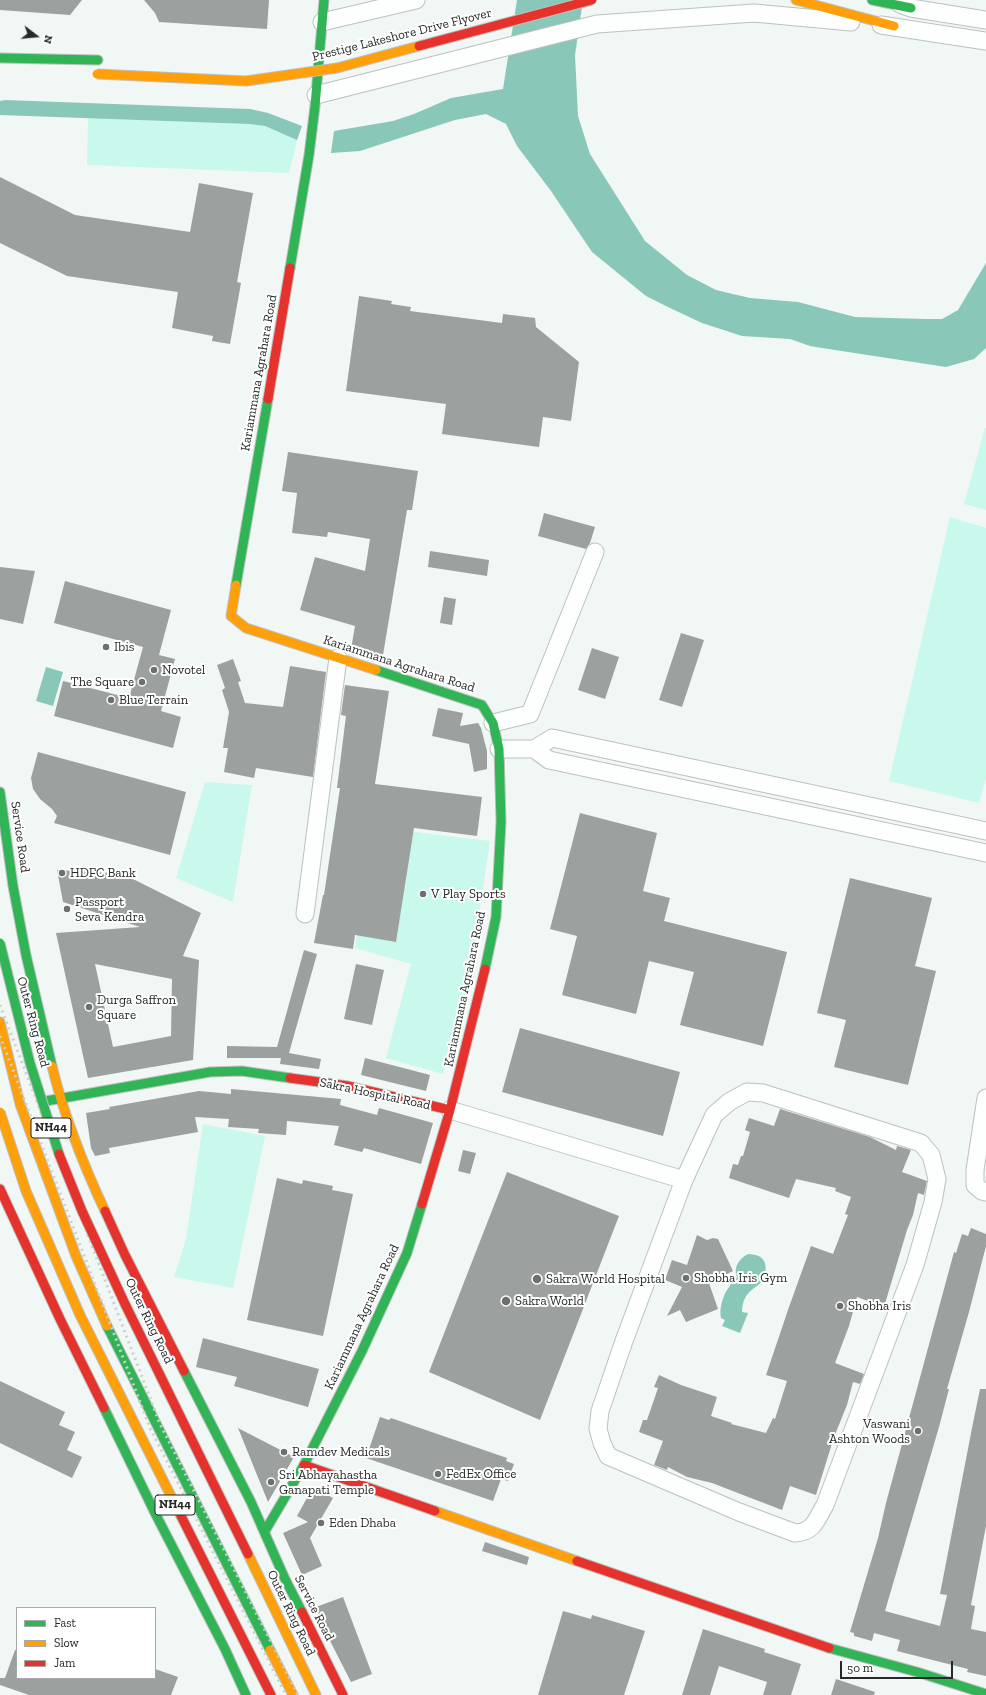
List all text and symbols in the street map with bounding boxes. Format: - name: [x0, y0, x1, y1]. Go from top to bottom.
- street label: Prestige Lakeshore Drive Flyover: [311, 5, 493, 65]
- north arrow: [16, 16, 56, 56]
- text: N: [41, 34, 55, 45]
- street label: Kariammana Agrahara Road: [238, 293, 280, 453]
- street label: Kariammana Agrahara Road: [321, 632, 477, 696]
- place label: Ibis: [114, 639, 134, 655]
- marker: Ibis: [101, 642, 111, 652]
- place label: Novotel: [162, 662, 205, 678]
- marker: Novotel: [149, 665, 159, 675]
- place label: The Square: [71, 674, 134, 690]
- marker: The Square: [137, 677, 147, 687]
- place label: Blue Terrain: [119, 692, 188, 708]
- marker: Blue Terrain: [106, 695, 116, 705]
- street label: Service Road: [7, 800, 33, 874]
- place label: HDFC Bank: [70, 865, 136, 881]
- marker: HDFC Bank: [57, 868, 67, 878]
- place label: V Play Sports: [431, 886, 506, 902]
- marker: V Play Sports: [418, 889, 428, 899]
- place label: Passport Seva Kendra: [75, 894, 144, 925]
- marker: Passport Seva Kendra: [62, 904, 72, 914]
- street label: Kariammana Agrahara Road: [441, 910, 489, 1068]
- street label: Outer Ring Road: [13, 975, 53, 1069]
- place label: Durga Saffron Square: [97, 992, 176, 1023]
- marker: Durga Saffron Square: [84, 1002, 94, 1012]
- street label: Sakra Hospital Road: [318, 1075, 432, 1113]
- road number: NH44: [31, 1118, 71, 1138]
- street label: Kariammana Agrahara Road: [321, 1242, 403, 1392]
- place label: Shobha Iris Gym: [694, 1270, 787, 1286]
- place label: Sakra World Hospital: [546, 1271, 665, 1287]
- marker: Sakra World Hospital: [531, 1273, 543, 1285]
- marker: Shobha Iris Gym: [681, 1273, 691, 1283]
- street label: Outer Ring Road: [122, 1276, 176, 1366]
- place label: Sakra World: [515, 1293, 584, 1309]
- marker: Sakra World: [500, 1295, 512, 1307]
- place label: Shobha Iris: [848, 1298, 911, 1314]
- marker: Shobha Iris: [835, 1301, 845, 1311]
- place label: Vaswani Ashton Woods: [829, 1416, 910, 1447]
- marker: Vaswani Ashton Woods: [913, 1426, 923, 1436]
- place label: Ramdev Medicals: [292, 1444, 390, 1460]
- marker: Ramdev Medicals: [279, 1447, 289, 1457]
- place label: FedEx Office: [446, 1466, 516, 1482]
- place label: Sri Abhayahastha Ganapati Temple: [279, 1467, 377, 1498]
- marker: FedEx Office: [433, 1469, 443, 1479]
- marker: Sri Abhayahastha Ganapati Temple: [266, 1477, 276, 1487]
- road number: NH44: [155, 1495, 195, 1515]
- place label: Eden Dhaba: [329, 1515, 396, 1531]
- marker: Eden Dhaba: [316, 1518, 326, 1528]
- street label: Outer Ring Road: [264, 1568, 318, 1658]
- street label: Service Road: [291, 1572, 337, 1644]
- legend: [16, 1607, 156, 1679]
- text: Fast: [54, 1616, 76, 1630]
- text: Slow: [54, 1636, 79, 1650]
- scale bar: [842, 1653, 955, 1679]
- text: Jam: [54, 1656, 75, 1670]
- text: 50 m: [847, 1661, 873, 1675]

